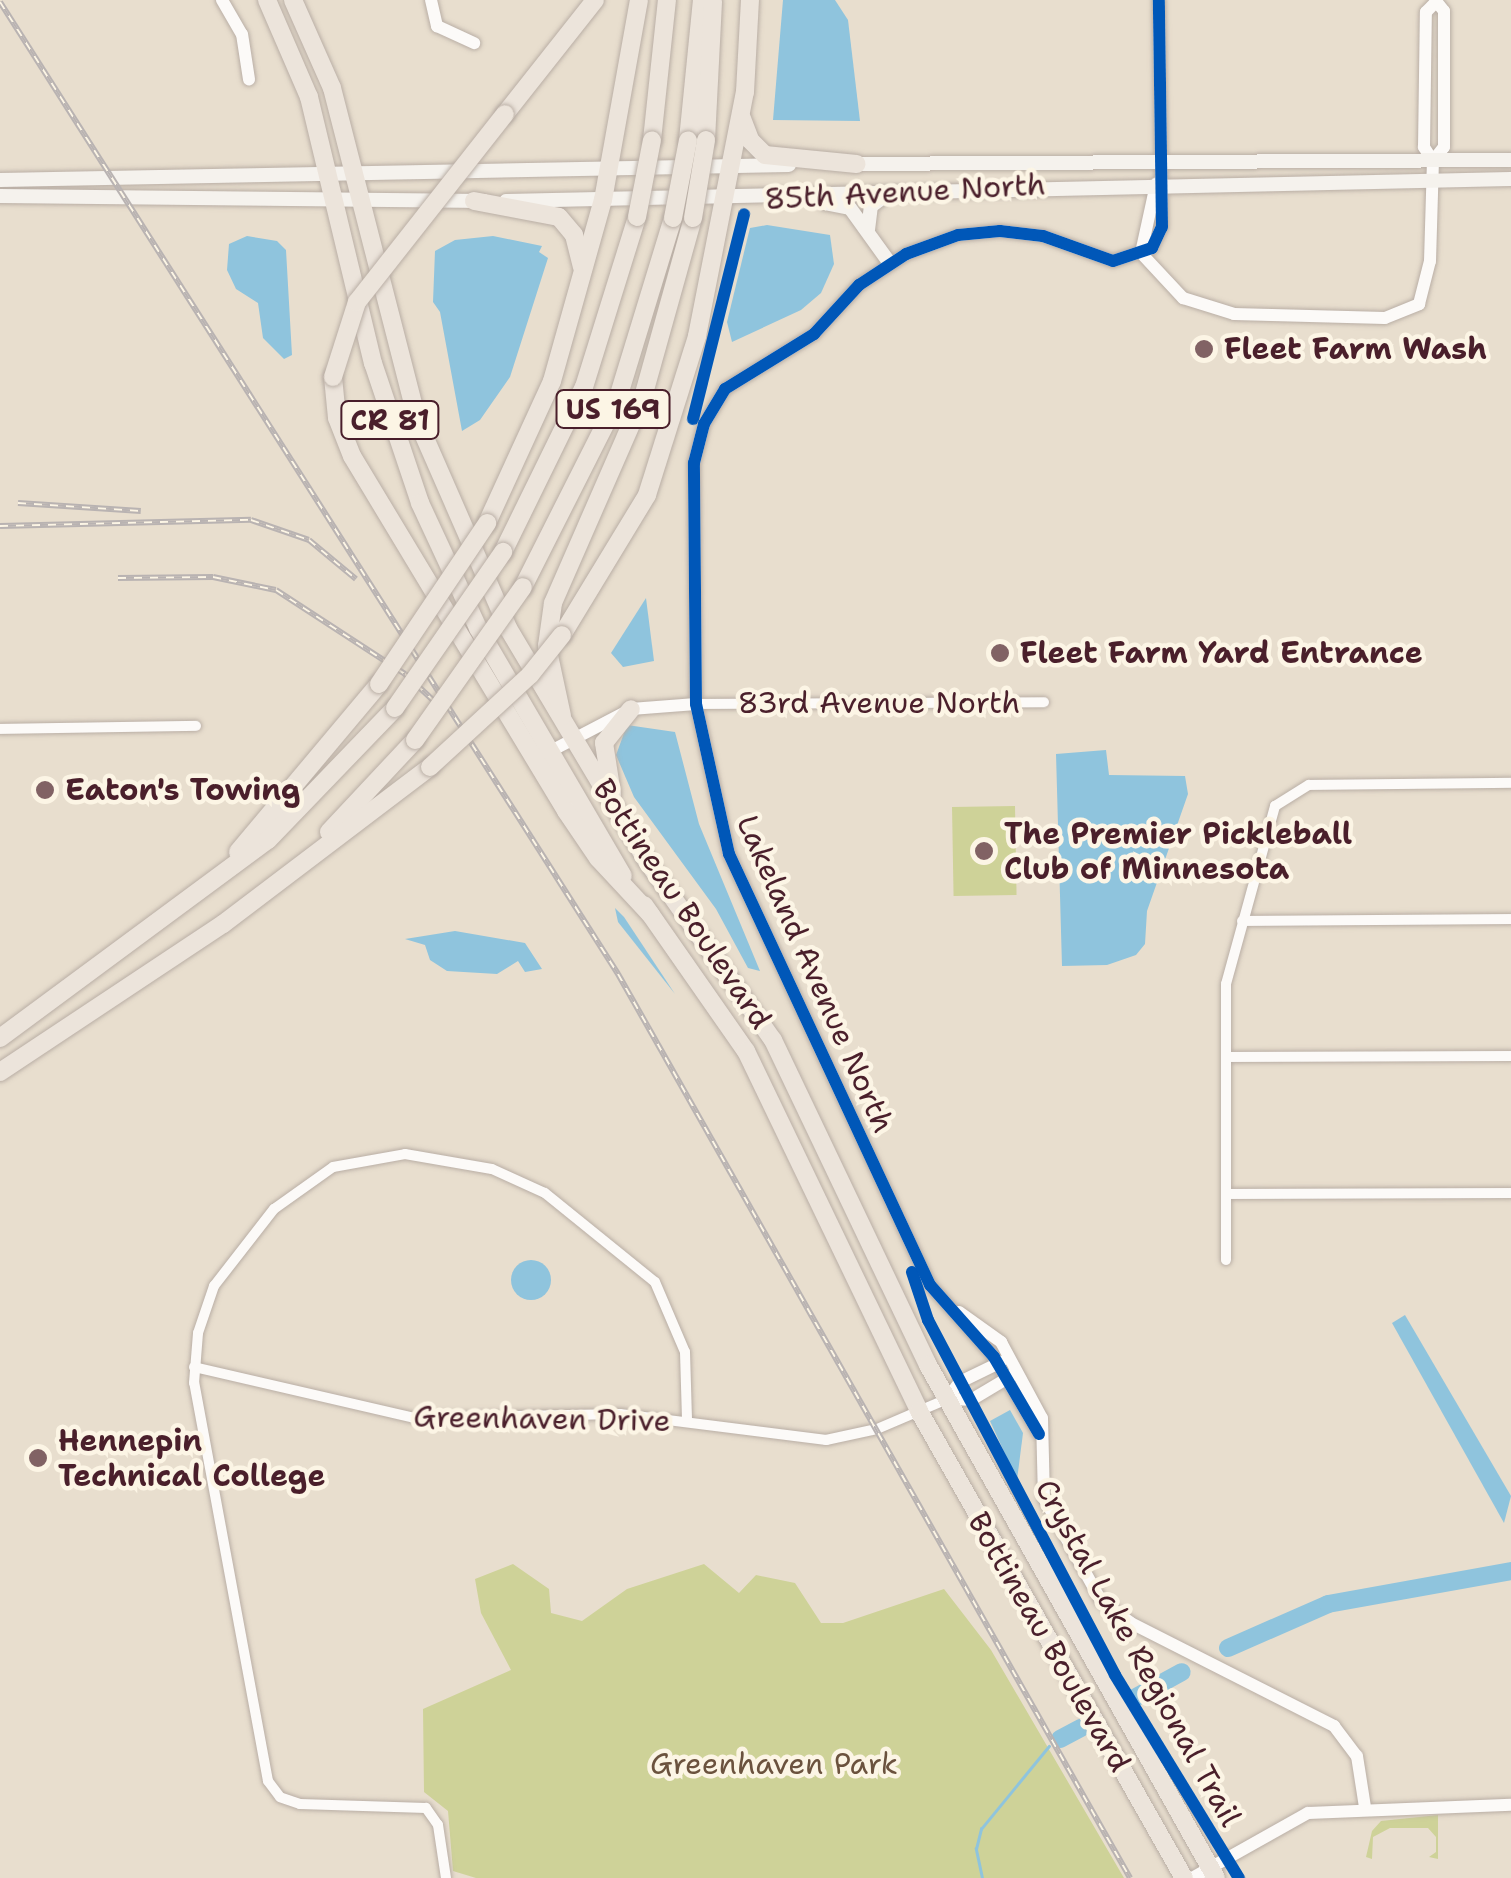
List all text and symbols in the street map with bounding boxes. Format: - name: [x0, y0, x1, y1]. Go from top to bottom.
- street label: 85th Avenue North: [764, 167, 1046, 217]
- place label: Fleet Farm Wash: [1224, 331, 1487, 367]
- marker: Fleet Farm Wash: [1193, 338, 1215, 360]
- road number: US 169: [556, 386, 670, 432]
- road number: CR 81: [340, 397, 440, 443]
- place label: Fleet Farm Yard Entrance: [1020, 635, 1423, 671]
- marker: Fleet Farm Yard Entrance: [989, 642, 1011, 664]
- street label: 83rd Avenue North: [738, 685, 1020, 721]
- place label: Eaton's Towing: [65, 772, 301, 808]
- street label: Bottineau Boulevard: [585, 772, 779, 1036]
- marker: Eaton's Towing: [34, 779, 56, 801]
- street label: Lakeland Avenue North: [729, 810, 901, 1138]
- place label: The Premier Pickleball Club of Minnesota: [1004, 816, 1352, 886]
- marker: The Premier Pickleball Club of Minnesota: [973, 840, 995, 862]
- street label: Greenhaven Drive: [413, 1399, 671, 1439]
- place label: Hennepin Technical College: [58, 1423, 325, 1494]
- marker: Hennepin Technical College: [27, 1447, 49, 1469]
- street label: Crystal Lake Regional Trail: [1027, 1473, 1249, 1833]
- street label: Bottineau Boulevard: [960, 1506, 1138, 1778]
- park label: Greenhaven Park: [650, 1746, 898, 1782]

